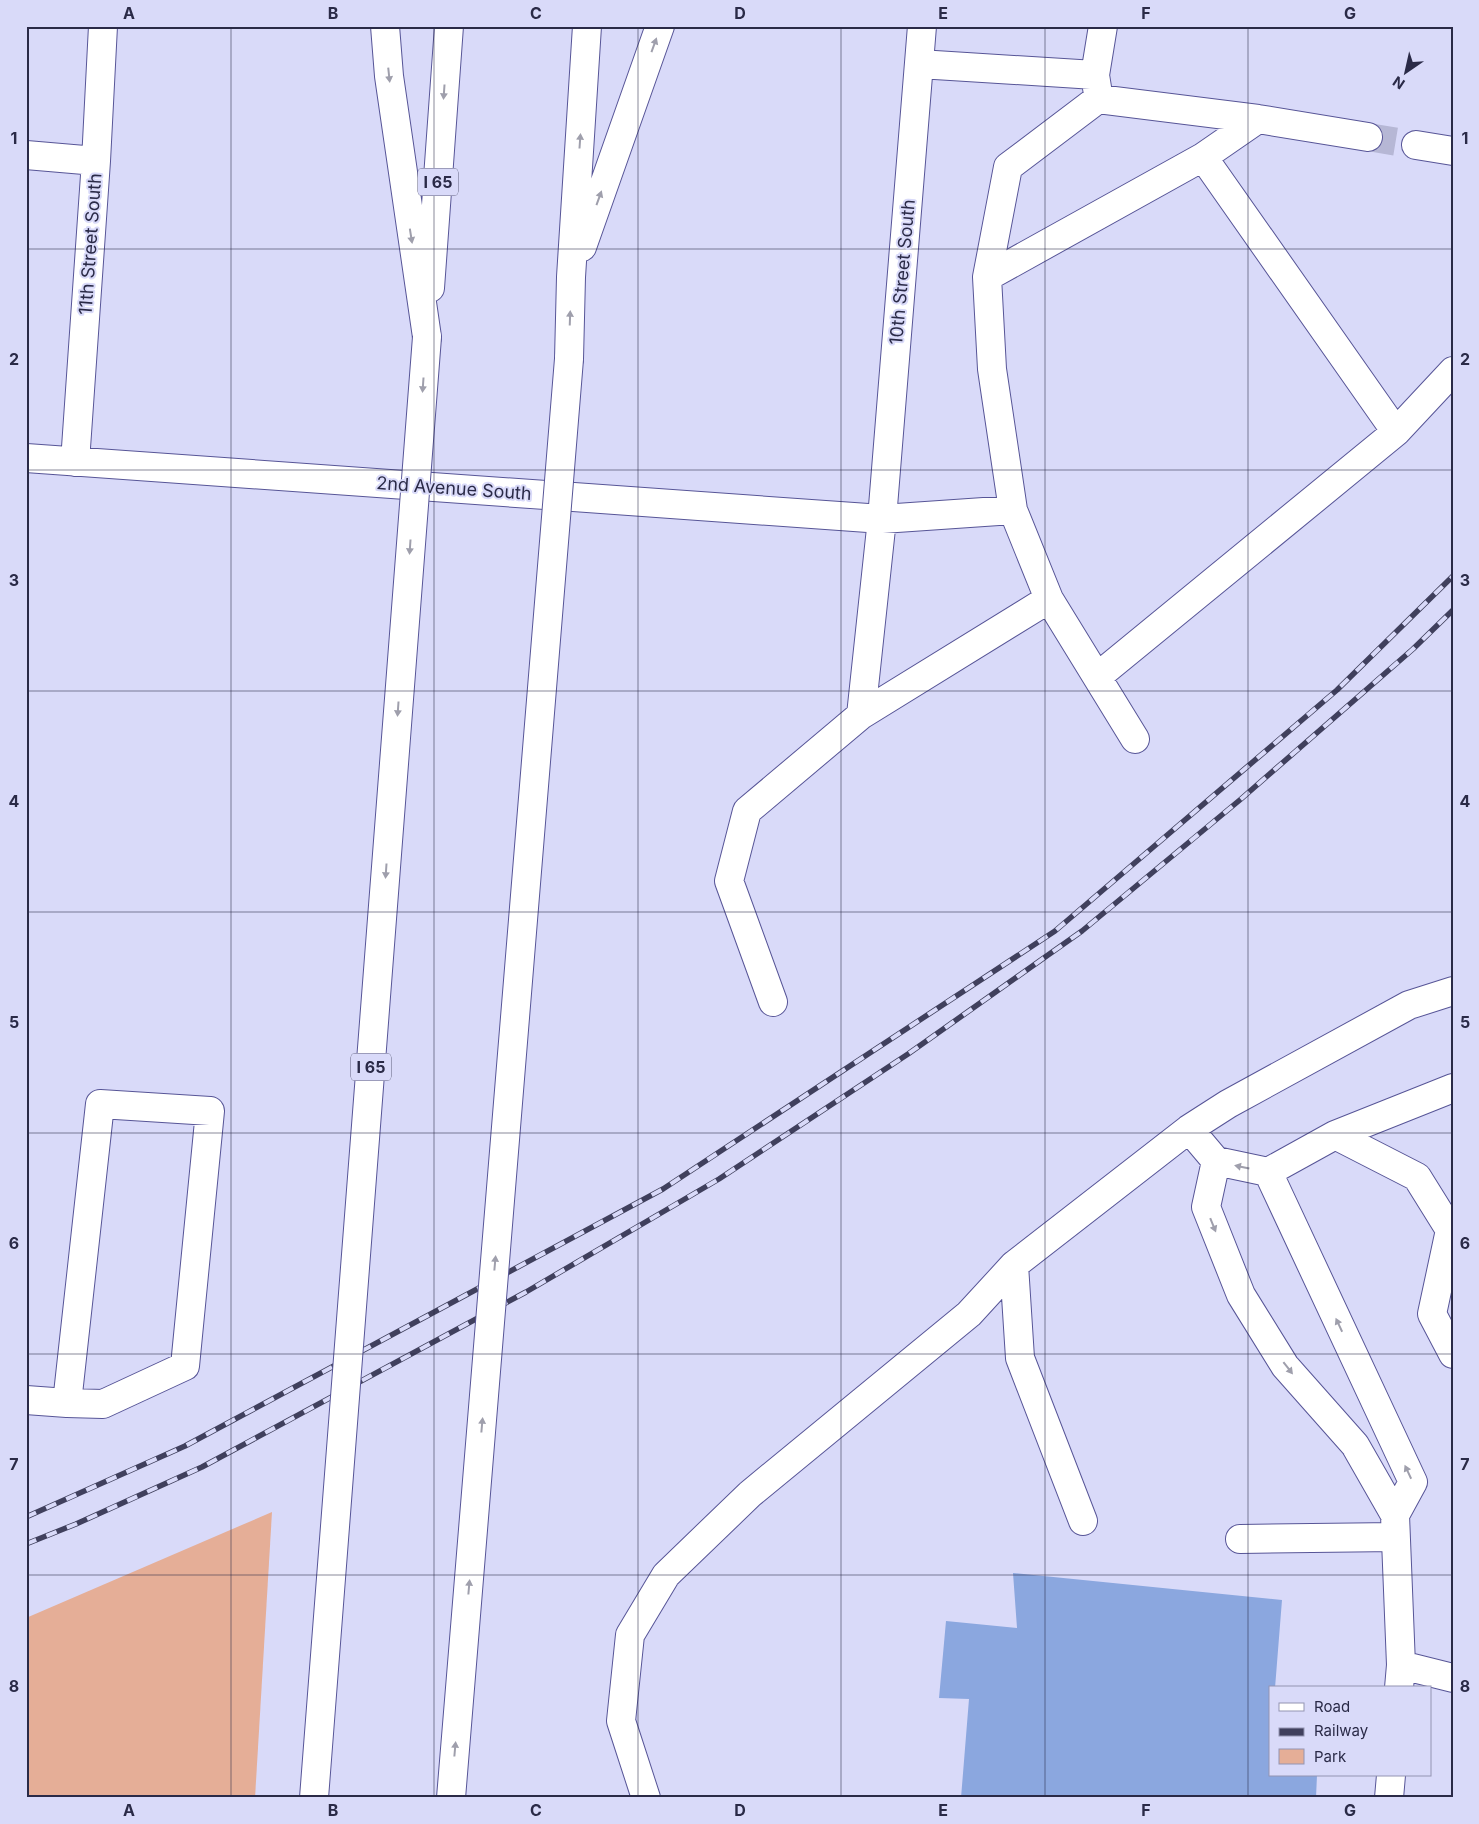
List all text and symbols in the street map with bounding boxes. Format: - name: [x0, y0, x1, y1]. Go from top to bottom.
- text: A: [123, 3, 135, 23]
- text: B: [328, 3, 338, 23]
- text: C: [530, 3, 542, 23]
- text: D: [734, 3, 746, 23]
- text: E: [938, 3, 948, 23]
- text: F: [1141, 3, 1151, 23]
- text: G: [1344, 3, 1356, 23]
- one-way arrow: [651, 37, 658, 52]
- north arrow: [1382, 48, 1432, 98]
- one-way arrow: [385, 67, 393, 83]
- text: N: [1389, 73, 1408, 93]
- one-way arrow: [440, 85, 448, 101]
- text: 1: [11, 128, 17, 148]
- text: 1: [1462, 128, 1468, 148]
- one-way arrow: [576, 132, 584, 148]
- road number: I 65: [418, 168, 458, 196]
- street label: 11th Street South: [75, 173, 105, 315]
- one-way arrow: [596, 190, 604, 205]
- street label: 10th Street South: [885, 198, 919, 346]
- one-way arrow: [407, 228, 415, 244]
- one-way arrow: [566, 310, 574, 326]
- text: 2: [9, 349, 19, 369]
- text: 2: [1460, 349, 1470, 369]
- one-way arrow: [419, 378, 427, 394]
- street label: 2nd Avenue South: [376, 472, 532, 504]
- one-way arrow: [406, 540, 414, 556]
- text: 3: [9, 570, 19, 590]
- text: 3: [1460, 570, 1470, 590]
- one-way arrow: [394, 702, 402, 718]
- text: 4: [9, 791, 20, 811]
- text: 4: [1460, 791, 1471, 811]
- one-way arrow: [381, 864, 389, 880]
- text: 5: [9, 1012, 19, 1032]
- text: 5: [1460, 1012, 1470, 1032]
- road number: I 65: [351, 1054, 391, 1080]
- one-way arrow: [1234, 1163, 1250, 1171]
- one-way arrow: [1209, 1218, 1217, 1233]
- text: 6: [9, 1233, 19, 1253]
- text: 6: [1460, 1233, 1470, 1253]
- one-way arrow: [491, 1255, 499, 1271]
- one-way arrow: [1335, 1318, 1343, 1332]
- one-way arrow: [1282, 1362, 1293, 1375]
- one-way arrow: [478, 1417, 486, 1433]
- text: 7: [9, 1454, 19, 1474]
- text: 7: [1460, 1454, 1470, 1474]
- one-way arrow: [1404, 1465, 1412, 1479]
- one-way arrow: [465, 1579, 473, 1595]
- text: 8: [9, 1676, 19, 1696]
- text: 8: [1460, 1676, 1470, 1696]
- legend: [1269, 1686, 1432, 1776]
- text: Road: [1314, 1697, 1350, 1716]
- text: Railway: [1314, 1721, 1369, 1740]
- one-way arrow: [452, 1741, 460, 1757]
- text: Park: [1314, 1747, 1347, 1766]
- text: A: [123, 1800, 135, 1820]
- text: B: [328, 1800, 338, 1820]
- text: C: [530, 1800, 542, 1820]
- text: D: [734, 1800, 746, 1820]
- text: E: [938, 1800, 948, 1820]
- text: F: [1141, 1800, 1151, 1820]
- text: G: [1344, 1800, 1356, 1820]

